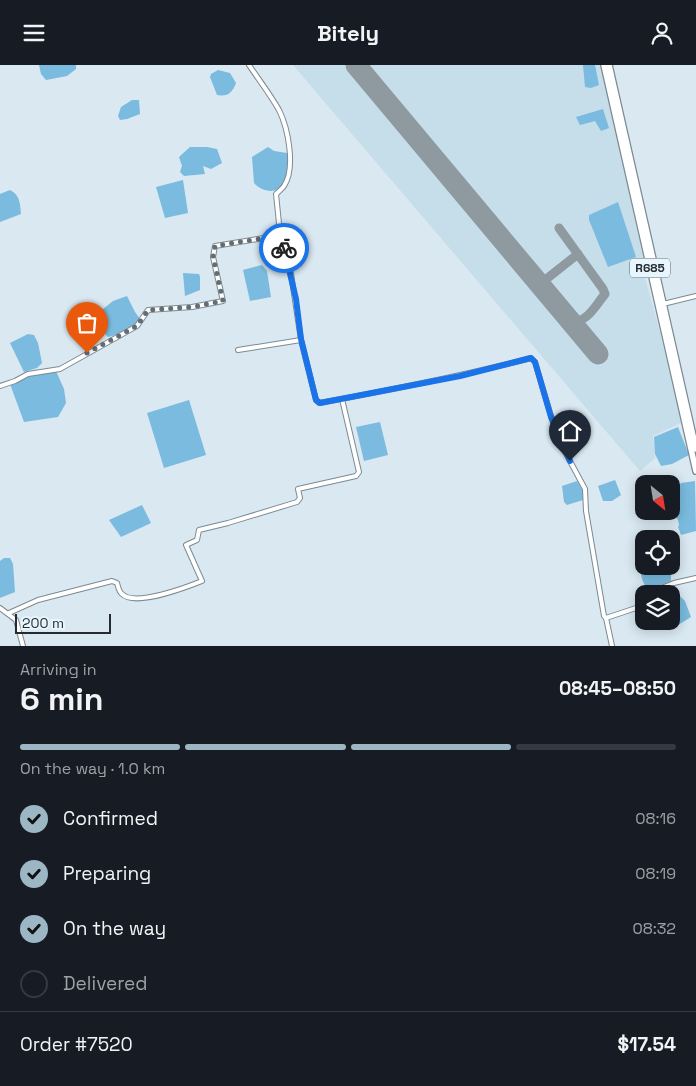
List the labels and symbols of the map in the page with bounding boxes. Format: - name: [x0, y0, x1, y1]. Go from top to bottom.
- courier: [259, 223, 309, 273]
- road number: R685: [630, 259, 670, 277]
- pin: [66, 302, 108, 353]
- pin: [549, 410, 591, 461]
- north arrow: [635, 475, 680, 520]
- scale bar: [15, 611, 111, 634]

